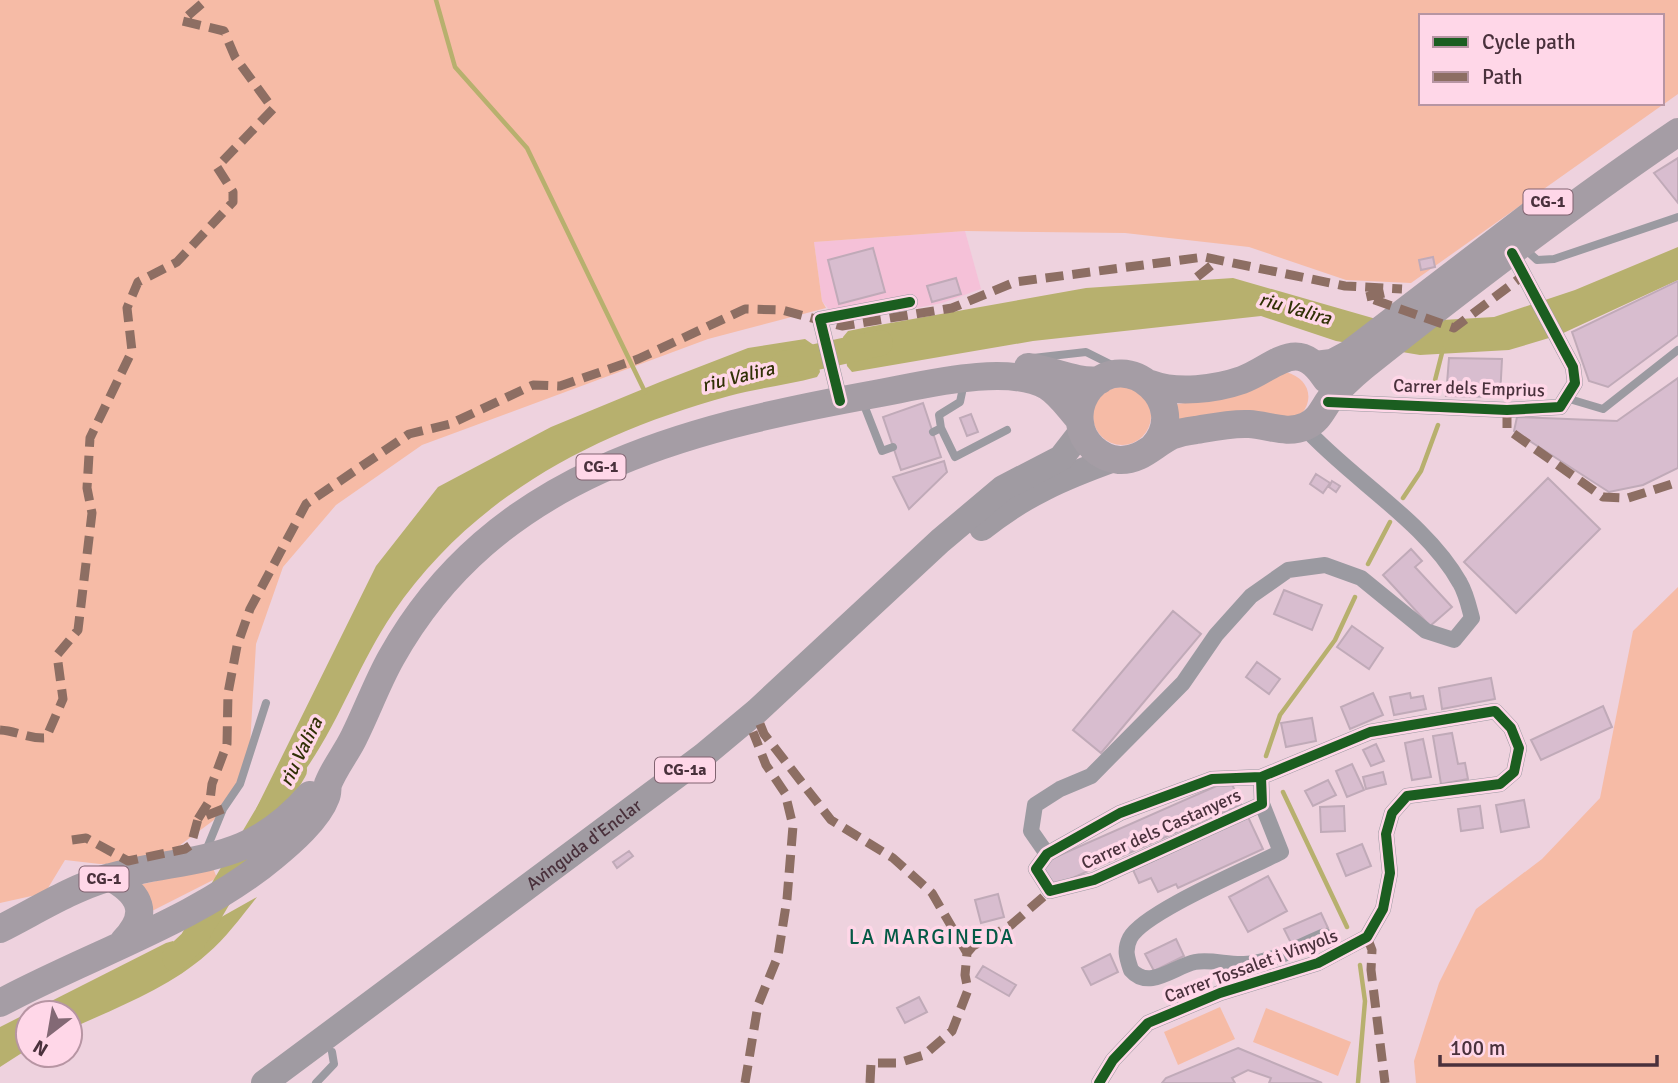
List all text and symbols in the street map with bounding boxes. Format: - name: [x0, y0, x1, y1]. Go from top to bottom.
- legend: [1419, 14, 1664, 105]
- text: Cycle path: [1482, 29, 1576, 55]
- text: Path: [1482, 64, 1523, 90]
- road number: CG-1: [1524, 190, 1572, 214]
- water label: riu Valira: [1256, 287, 1335, 331]
- water label: riu Valira: [699, 356, 778, 398]
- street label: Carrer dels Emprius: [1393, 374, 1545, 402]
- road number: CG-1: [576, 454, 626, 480]
- water label: riu Valira: [274, 712, 329, 791]
- road number: CG-1a: [655, 758, 715, 782]
- street label: Carrer dels Castanyers: [1078, 784, 1244, 874]
- street label: Avinguda d'Enclar: [522, 794, 646, 895]
- road number: CG-1: [80, 866, 128, 892]
- district label: LA MARGINEDA: [849, 924, 1015, 950]
- street label: Carrer Tossalet i Vinyols: [1161, 924, 1341, 1008]
- north arrow: [14, 999, 84, 1069]
- scale bar: [1440, 1024, 1657, 1068]
- text: N: [29, 1034, 53, 1061]
- text: 100 m: [1450, 1035, 1505, 1061]

